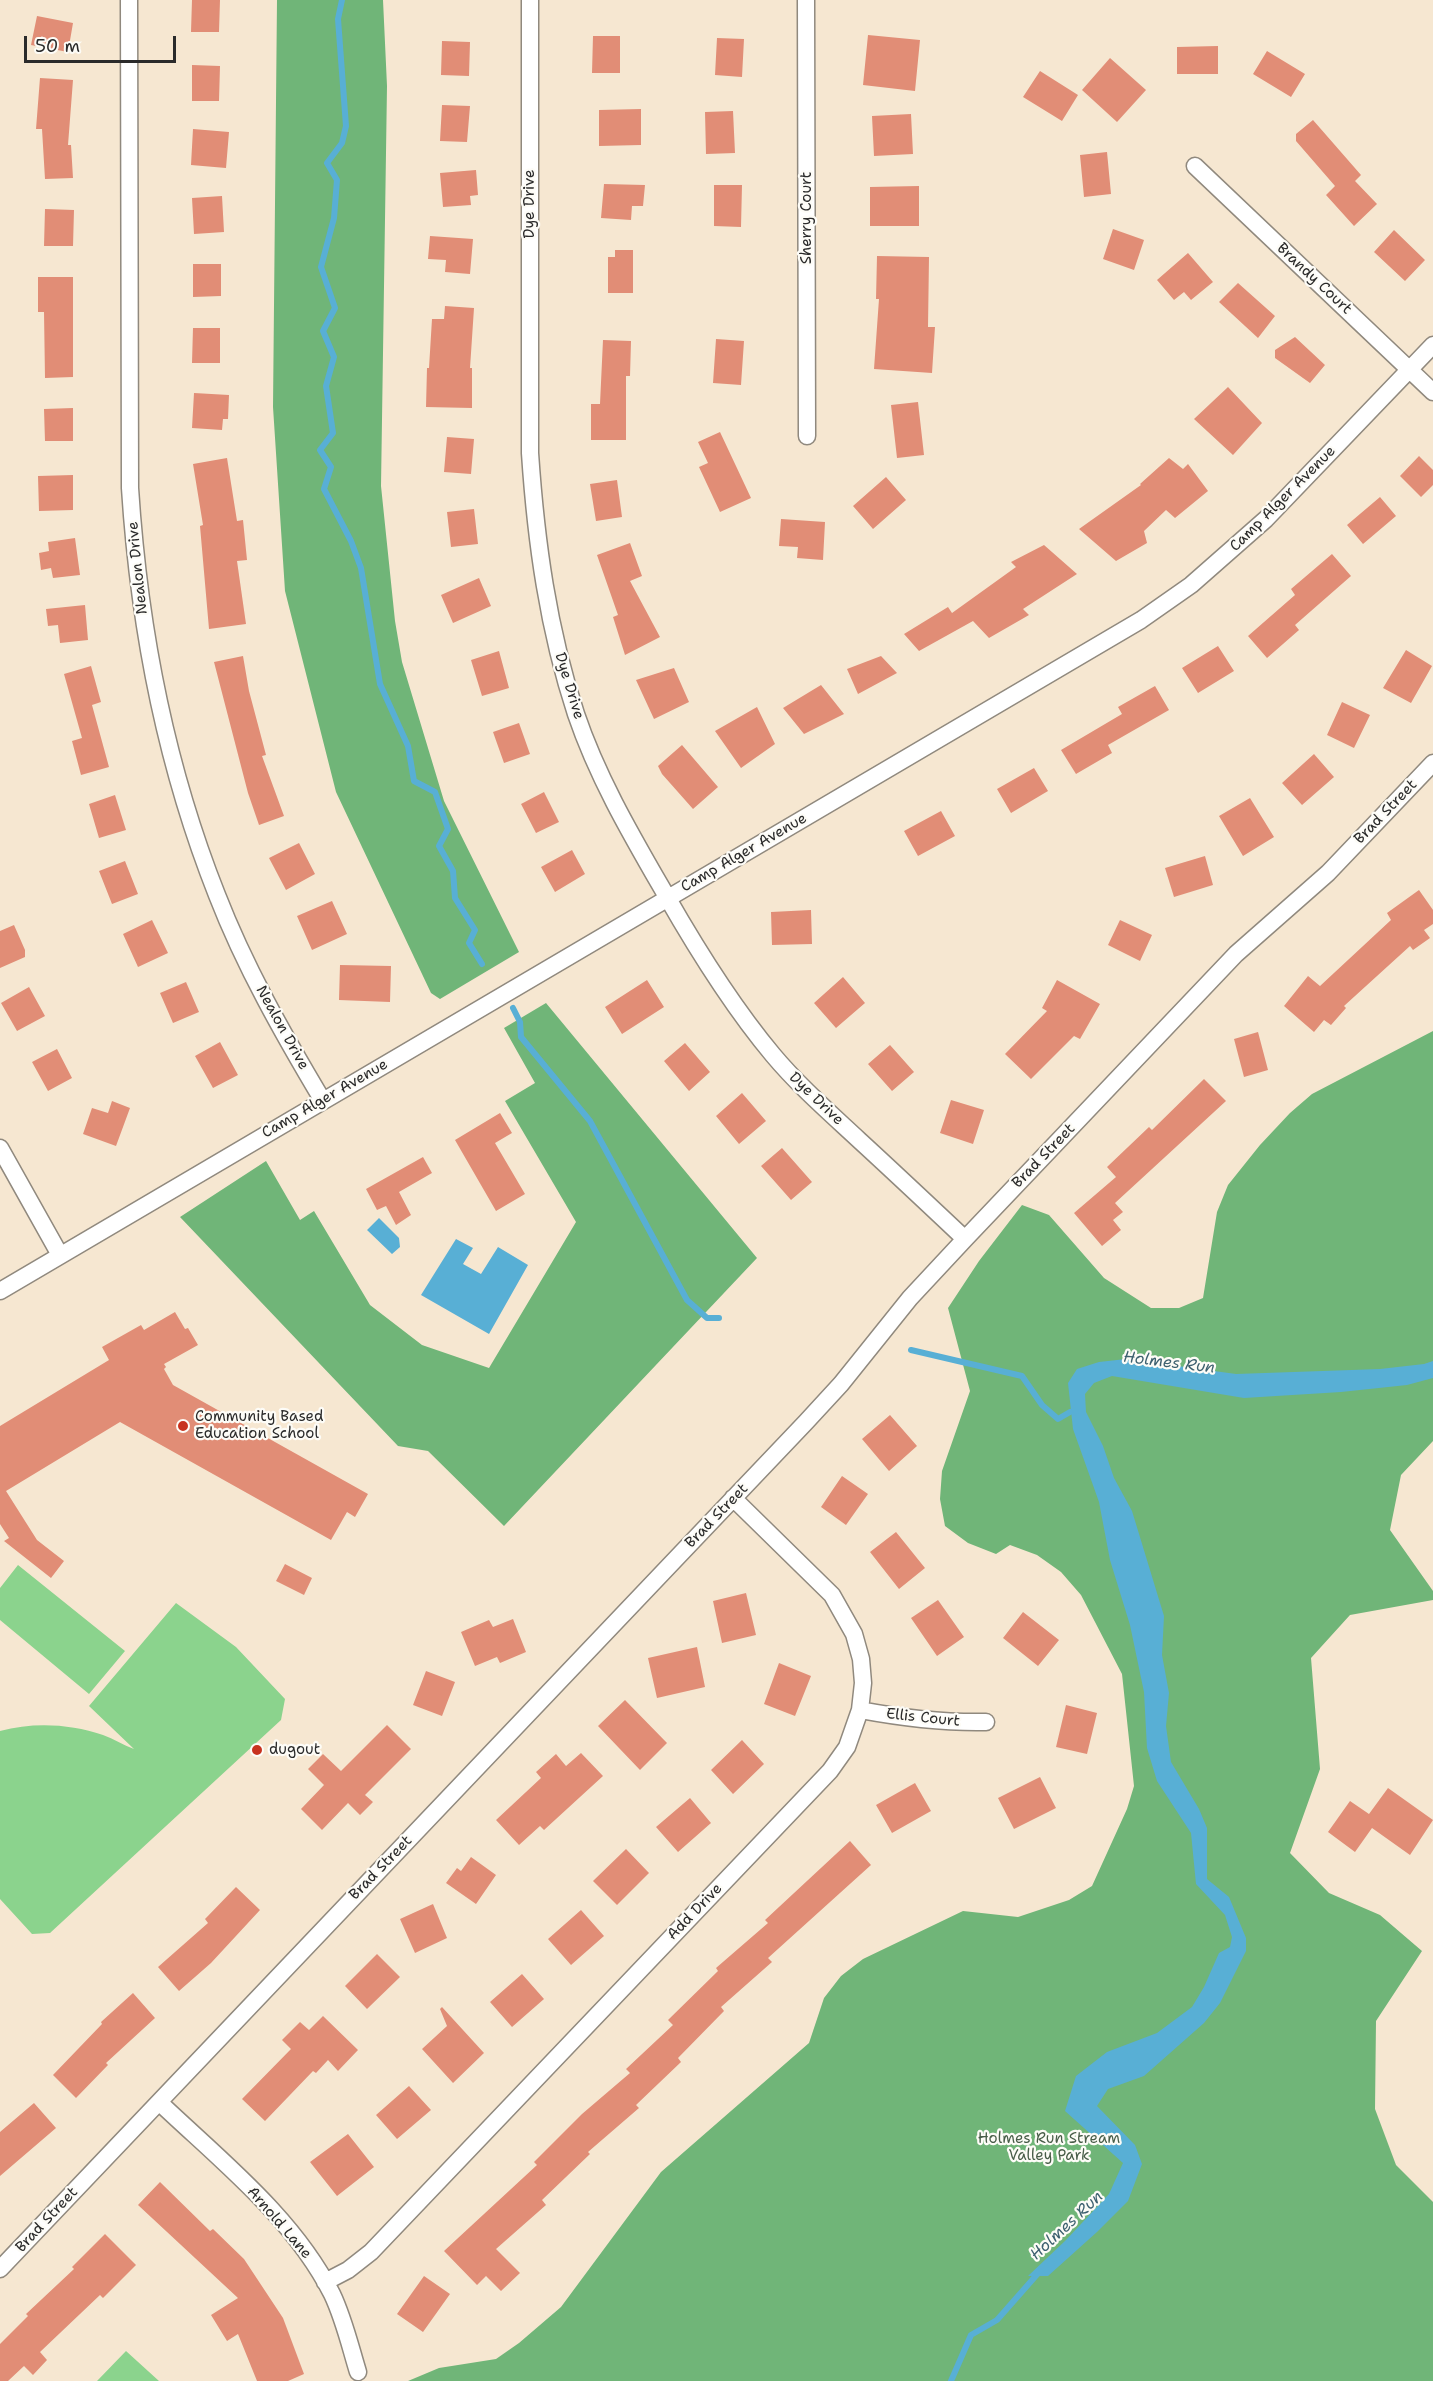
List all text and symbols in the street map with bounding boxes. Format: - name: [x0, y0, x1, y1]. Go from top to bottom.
- scale bar: [27, 24, 178, 62]
- text: 50 m: [35, 34, 80, 58]
- street label: Dye Drive: [521, 170, 539, 238]
- street label: Sherry Court: [798, 172, 816, 264]
- street label: Brandy Court: [1273, 240, 1355, 318]
- street label: Camp Alger Avenue: [1226, 442, 1340, 556]
- street label: Nealon Drive: [124, 521, 152, 615]
- street label: Dye Drive: [550, 650, 588, 722]
- street label: Brad Street: [1351, 776, 1421, 848]
- street label: Camp Alger Avenue: [678, 810, 810, 896]
- street label: Nealon Drive: [252, 983, 312, 1073]
- street label: Camp Alger Avenue: [259, 1056, 391, 1142]
- street label: Dye Drive: [785, 1069, 847, 1129]
- street label: Brad Street: [1009, 1120, 1079, 1192]
- water label: Holmes Run: [1122, 1348, 1216, 1378]
- place label: Community Based Education School: [195, 1408, 323, 1443]
- marker: Community Based Education School: [176, 1419, 190, 1433]
- street label: Brad Street: [682, 1480, 752, 1552]
- street label: Ellis Court: [885, 1705, 961, 1731]
- place label: dugout: [269, 1741, 320, 1759]
- marker: dugout: [250, 1743, 264, 1757]
- street label: Brad Street: [346, 1832, 416, 1904]
- street label: Add Drive: [664, 1880, 726, 1944]
- park label: Holmes Run Stream Valley Park: [978, 2130, 1120, 2165]
- street label: Arnold Lane: [243, 2183, 315, 2263]
- street label: Brad Street: [12, 2184, 82, 2256]
- water label: Holmes Run: [1027, 2187, 1107, 2265]

